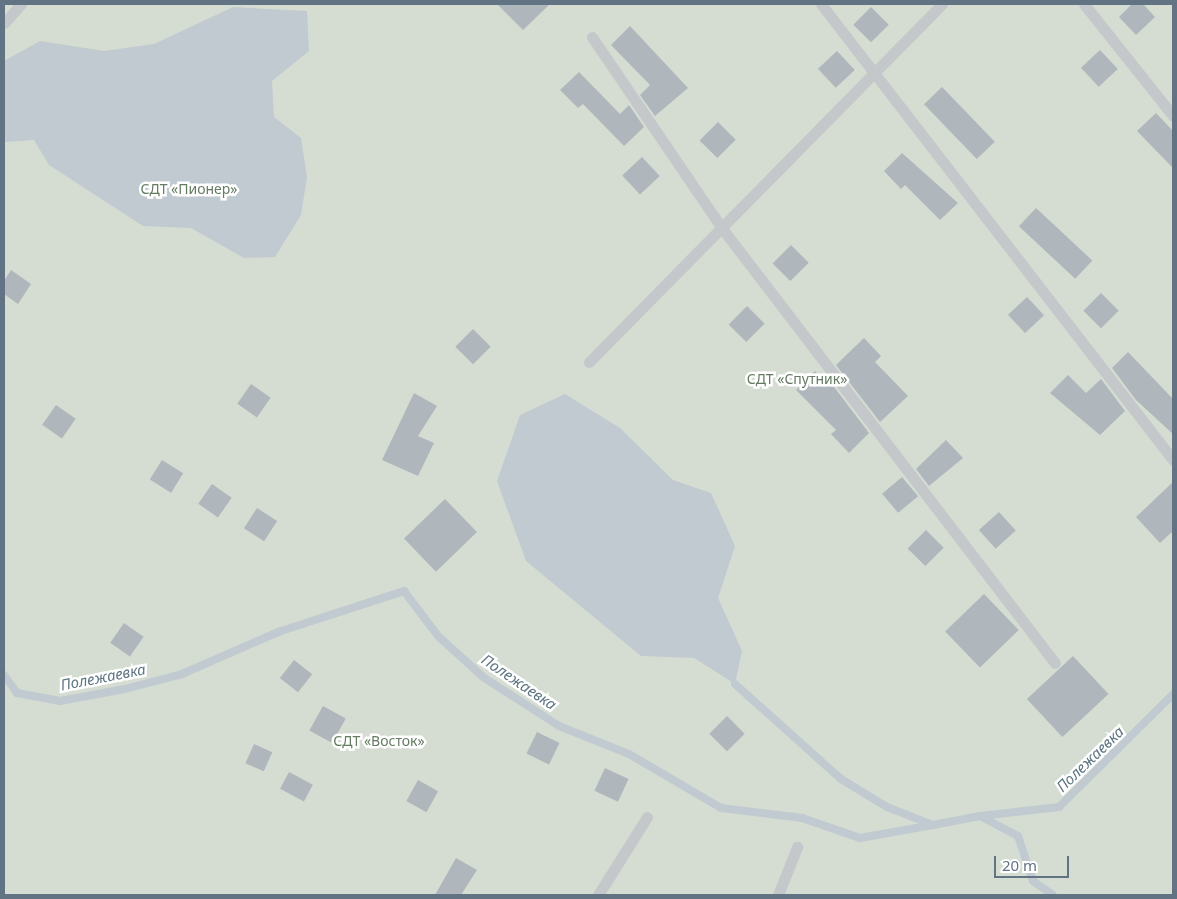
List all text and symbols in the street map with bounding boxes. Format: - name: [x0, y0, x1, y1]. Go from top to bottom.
- park label: СДТ «Пионер»: [141, 181, 237, 197]
- park label: СДТ «Спутник»: [747, 371, 847, 387]
- water label: Полежаевка: [478, 650, 560, 714]
- water label: Полежаевка: [59, 660, 147, 694]
- water label: Полежаевка: [1053, 723, 1127, 795]
- park label: СДТ «Восток»: [333, 733, 425, 749]
- scale bar: [997, 846, 1072, 878]
- text: 20 m: [1002, 855, 1037, 875]

